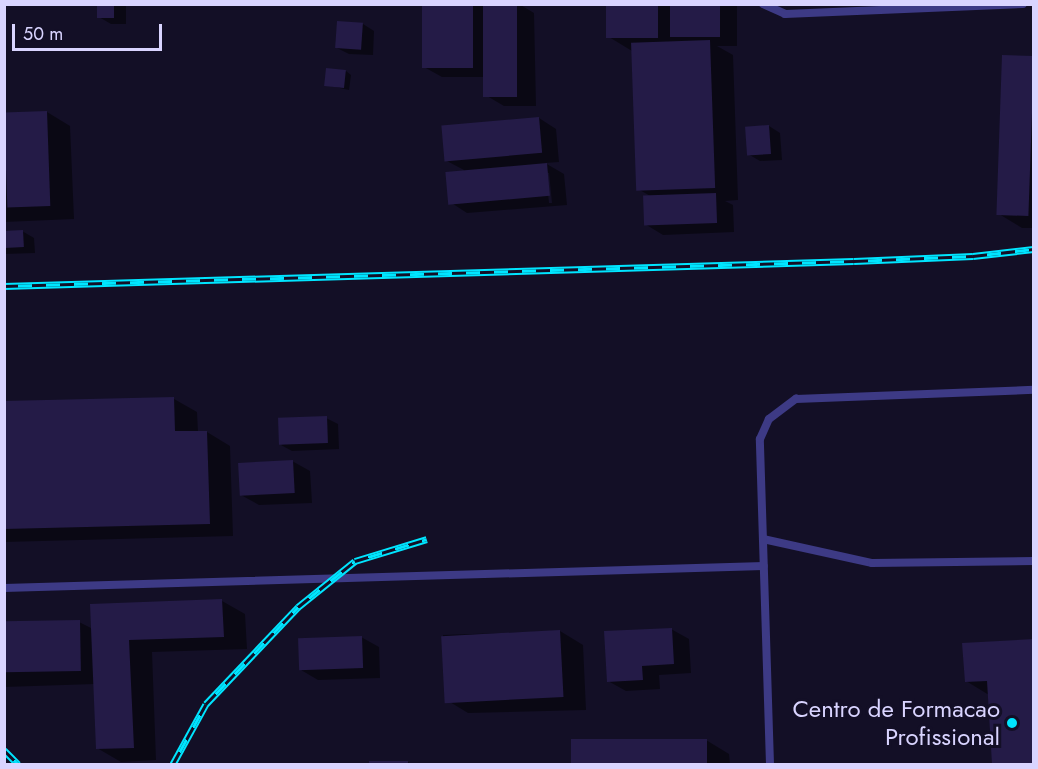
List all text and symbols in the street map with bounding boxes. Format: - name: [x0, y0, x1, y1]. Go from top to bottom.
- scale bar: [15, 12, 165, 50]
- text: 50 m: [23, 21, 63, 47]
- place label: Centro de Formacao Profissional: [792, 695, 1000, 751]
- marker: Centro de Formacao Profissional: [1005, 716, 1019, 730]

